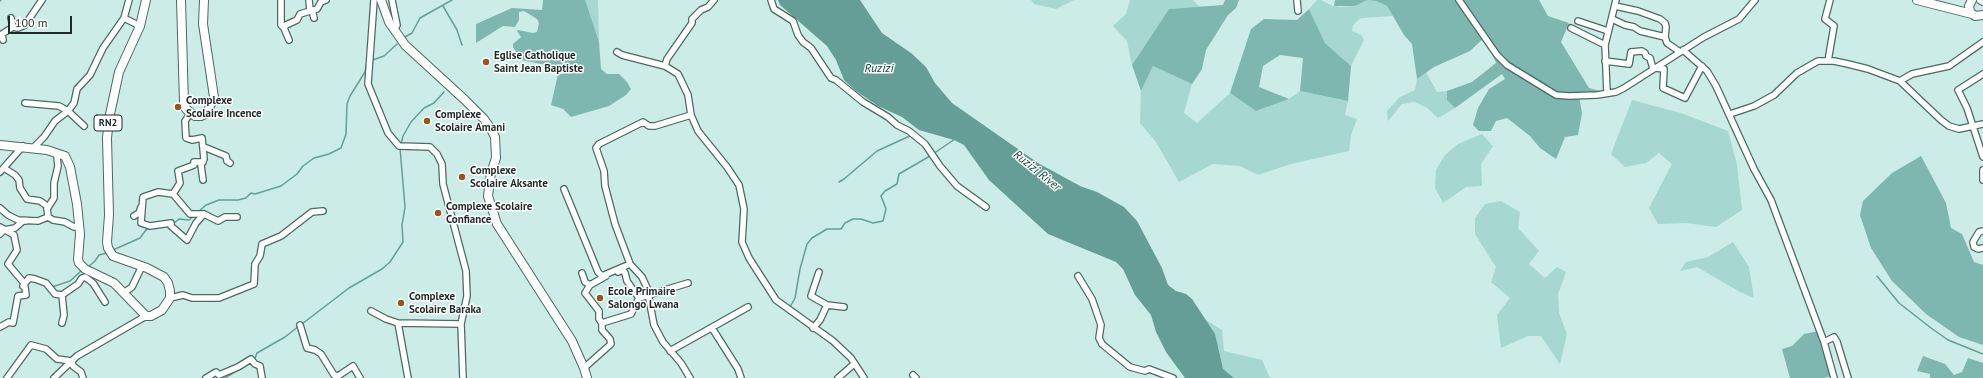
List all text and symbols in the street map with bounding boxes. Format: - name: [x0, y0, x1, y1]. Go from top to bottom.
- scale bar: [10, 8, 74, 34]
- text: 100 m: [15, 15, 48, 30]
- place label: Eglise Catholique Saint Jean Baptiste: [494, 49, 583, 75]
- marker: Eglise Catholique Saint Jean Baptiste: [481, 57, 491, 67]
- water label: Ruzizi: [864, 62, 894, 76]
- place label: Complexe Scolaire Incence: [186, 94, 262, 120]
- marker: Complexe Scolaire Incence: [173, 102, 183, 112]
- place label: Complexe Scolaire Amani: [435, 108, 505, 134]
- road number: RN2: [94, 115, 122, 131]
- marker: Complexe Scolaire Amani: [422, 116, 432, 126]
- water label: Ruzizi River: [1010, 148, 1064, 194]
- place label: Complexe Scolaire Aksante: [470, 164, 548, 190]
- marker: Complexe Scolaire Aksante: [457, 172, 467, 182]
- place label: Complexe Scolaire Confiance: [446, 200, 532, 226]
- marker: Complexe Scolaire Confiance: [433, 208, 443, 218]
- place label: Ecole Primaire Salongo Lwana: [608, 285, 679, 311]
- place label: Complexe Scolaire Baraka: [409, 290, 481, 316]
- marker: Ecole Primaire Salongo Lwana: [595, 293, 605, 303]
- marker: Complexe Scolaire Baraka: [396, 298, 406, 308]

